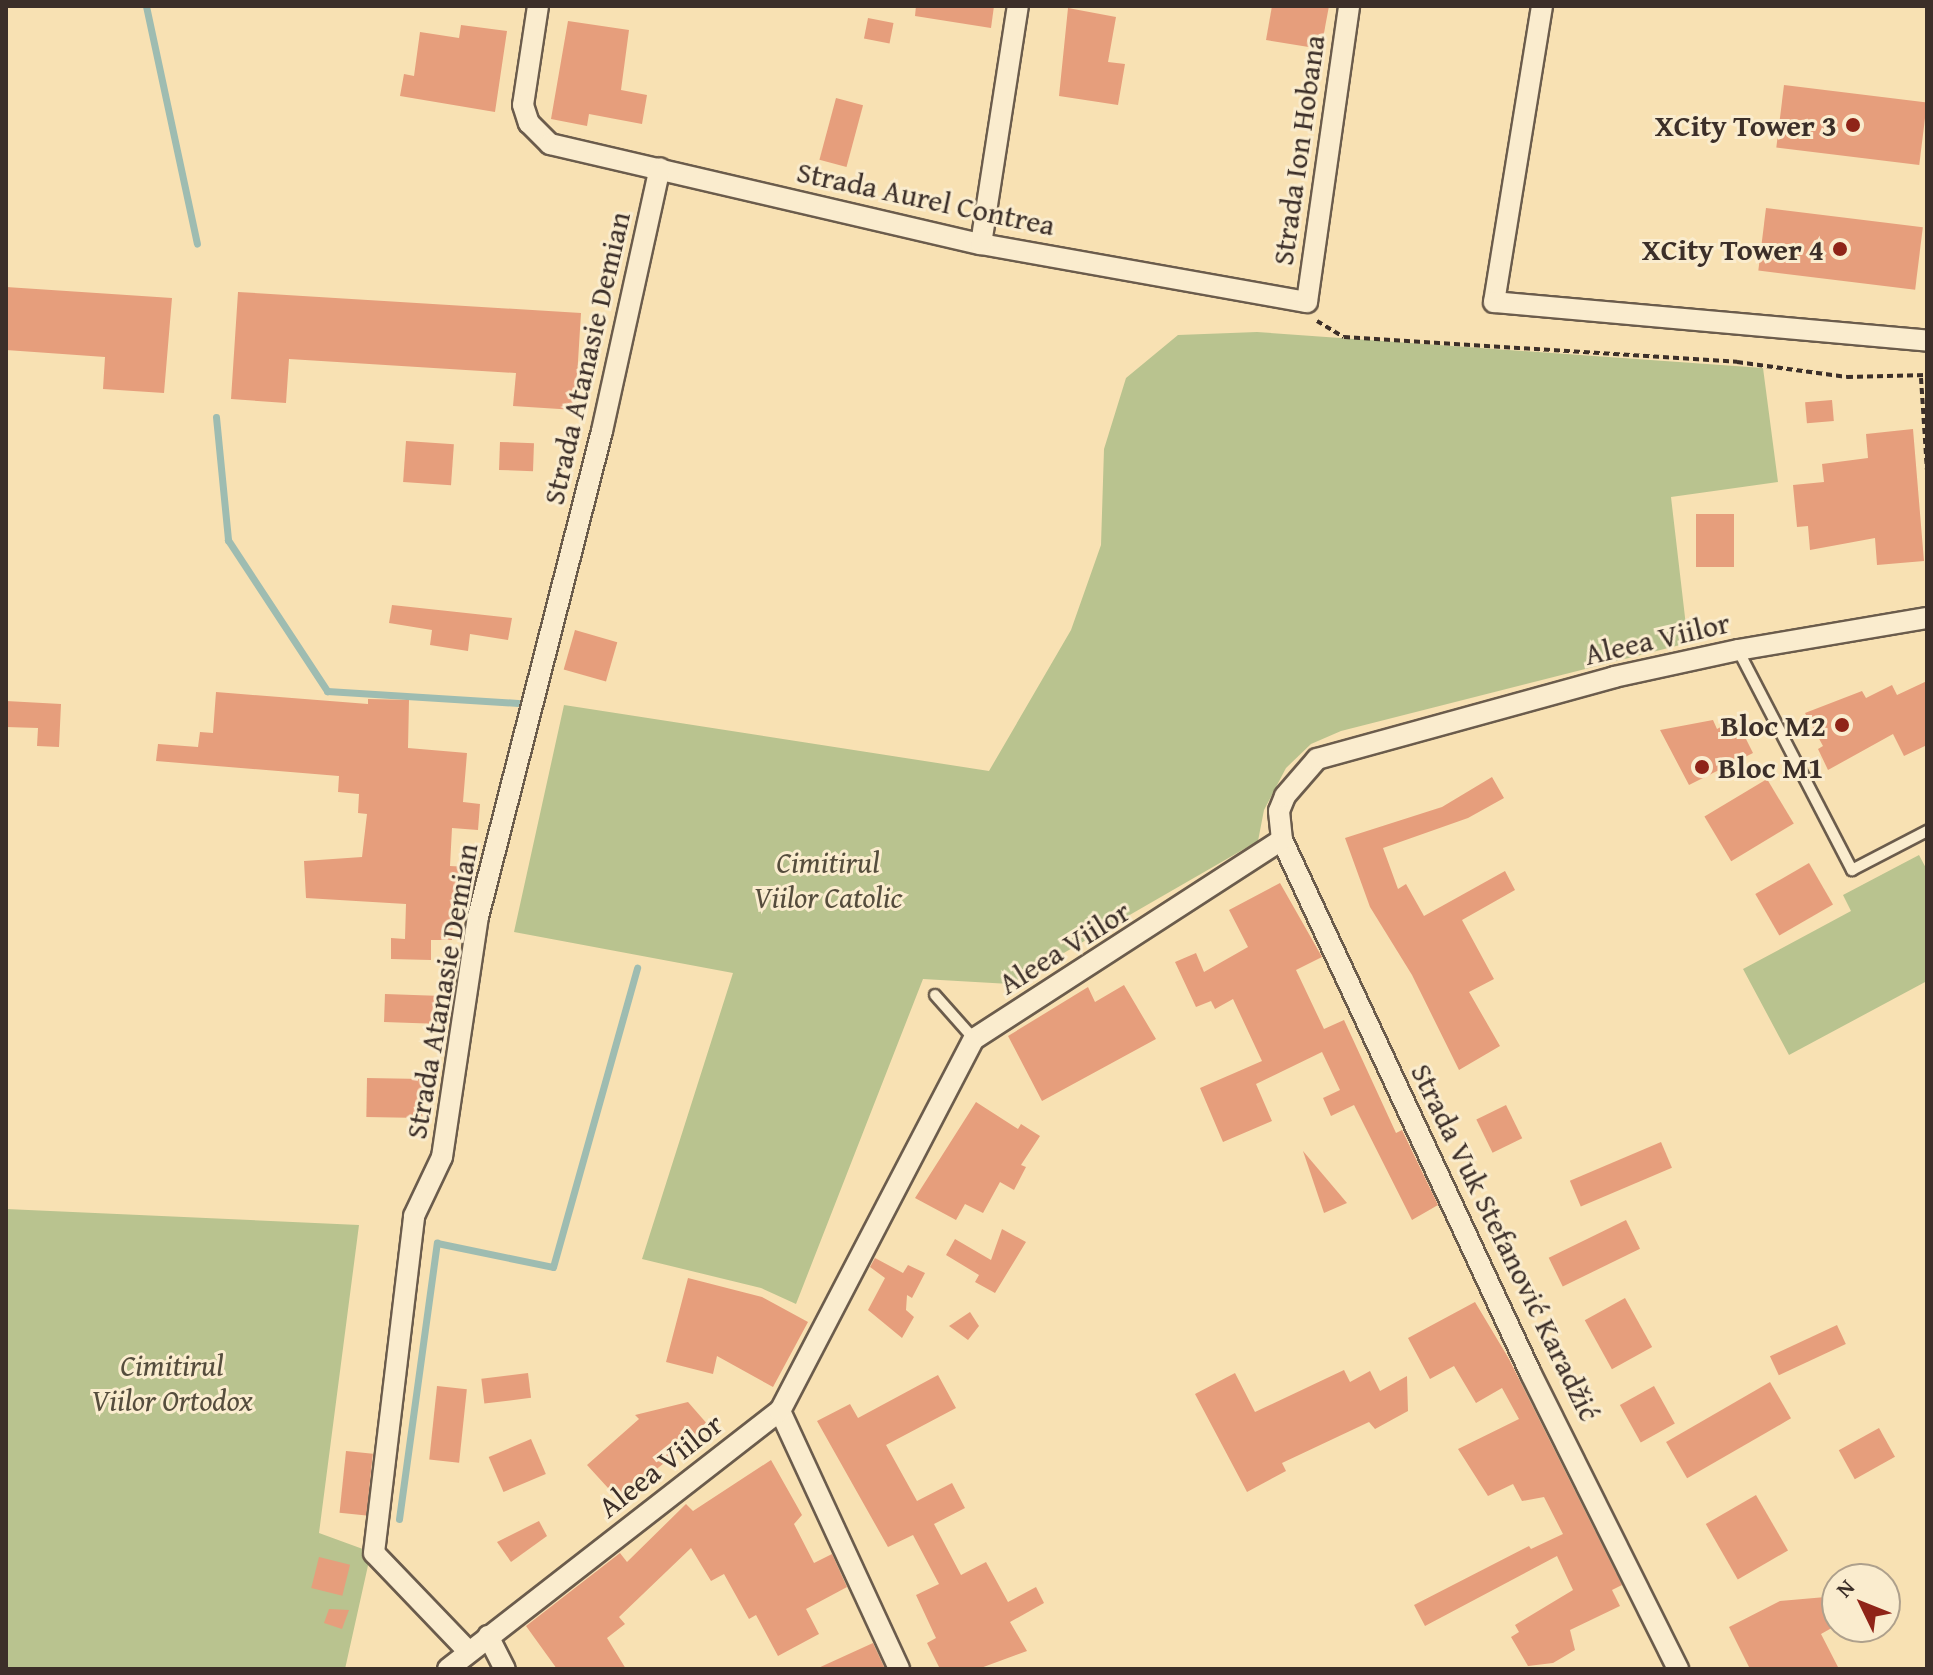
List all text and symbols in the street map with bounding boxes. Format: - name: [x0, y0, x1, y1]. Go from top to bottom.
- street label: Strada Ion Hobana: [1264, 33, 1332, 267]
- place label: XCity Tower 3: [1655, 107, 1837, 143]
- marker: XCity Tower 3: [1844, 116, 1862, 134]
- street label: Strada Aurel Contrea: [794, 153, 1058, 243]
- street label: Strada Atanasie Demian: [535, 208, 637, 508]
- place label: XCity Tower 4: [1642, 231, 1824, 267]
- marker: XCity Tower 4: [1831, 240, 1849, 258]
- street label: Aleea Viilor: [1581, 604, 1733, 672]
- place label: Bloc M2: [1720, 707, 1826, 743]
- marker: Bloc M2: [1833, 716, 1851, 734]
- place label: Bloc M1: [1718, 749, 1824, 785]
- marker: Bloc M1: [1693, 758, 1711, 776]
- street label: Strada Atanasie Demian: [397, 840, 485, 1142]
- park label: Cimitirul Viilor Catolic: [754, 844, 902, 914]
- street label: Aleea Viilor: [992, 892, 1136, 1002]
- street label: Strada Vuk Stefanović Karadžić: [1404, 1058, 1608, 1426]
- park label: Cimitirul Viilor Ortodox: [91, 1347, 253, 1418]
- street label: Aleea Viilor: [591, 1405, 729, 1525]
- north arrow: [1821, 1563, 1901, 1643]
- text: N: [1828, 1572, 1862, 1604]

